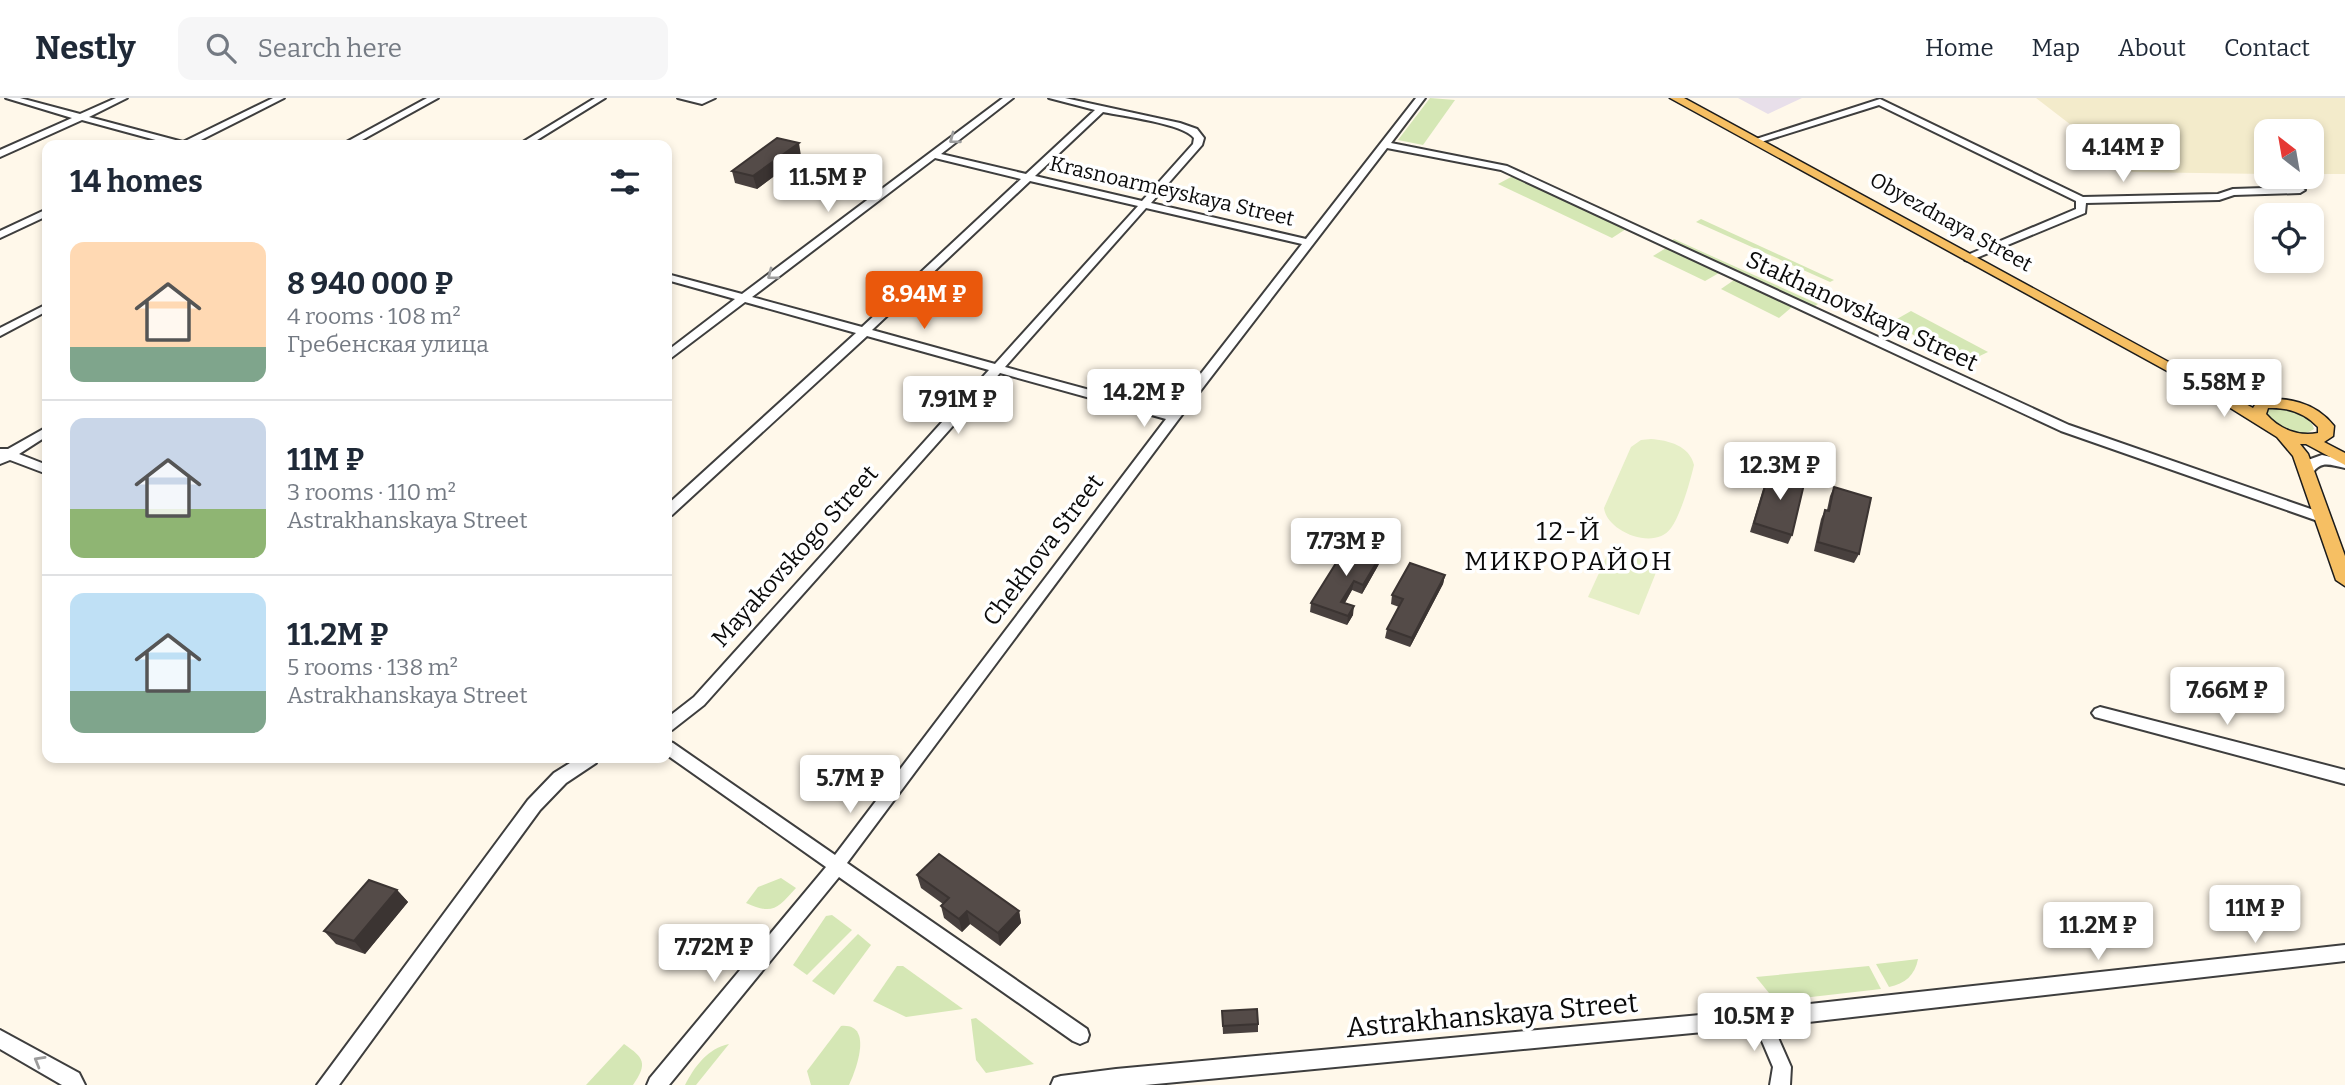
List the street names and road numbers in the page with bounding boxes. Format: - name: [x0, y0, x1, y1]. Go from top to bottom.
- street label: Krasnoarmeyskaya Street: [1047, 150, 1297, 232]
- street label: Obyezdnaya Street: [1865, 167, 2037, 278]
- street label: Stakhanovskaya Street: [1742, 245, 1983, 377]
- street label: Mayakovskogo Street: [706, 459, 884, 652]
- street label: Chekhova Street: [977, 469, 1109, 631]
- street label: Astrakhanskaya Street: [1345, 986, 1639, 1044]

